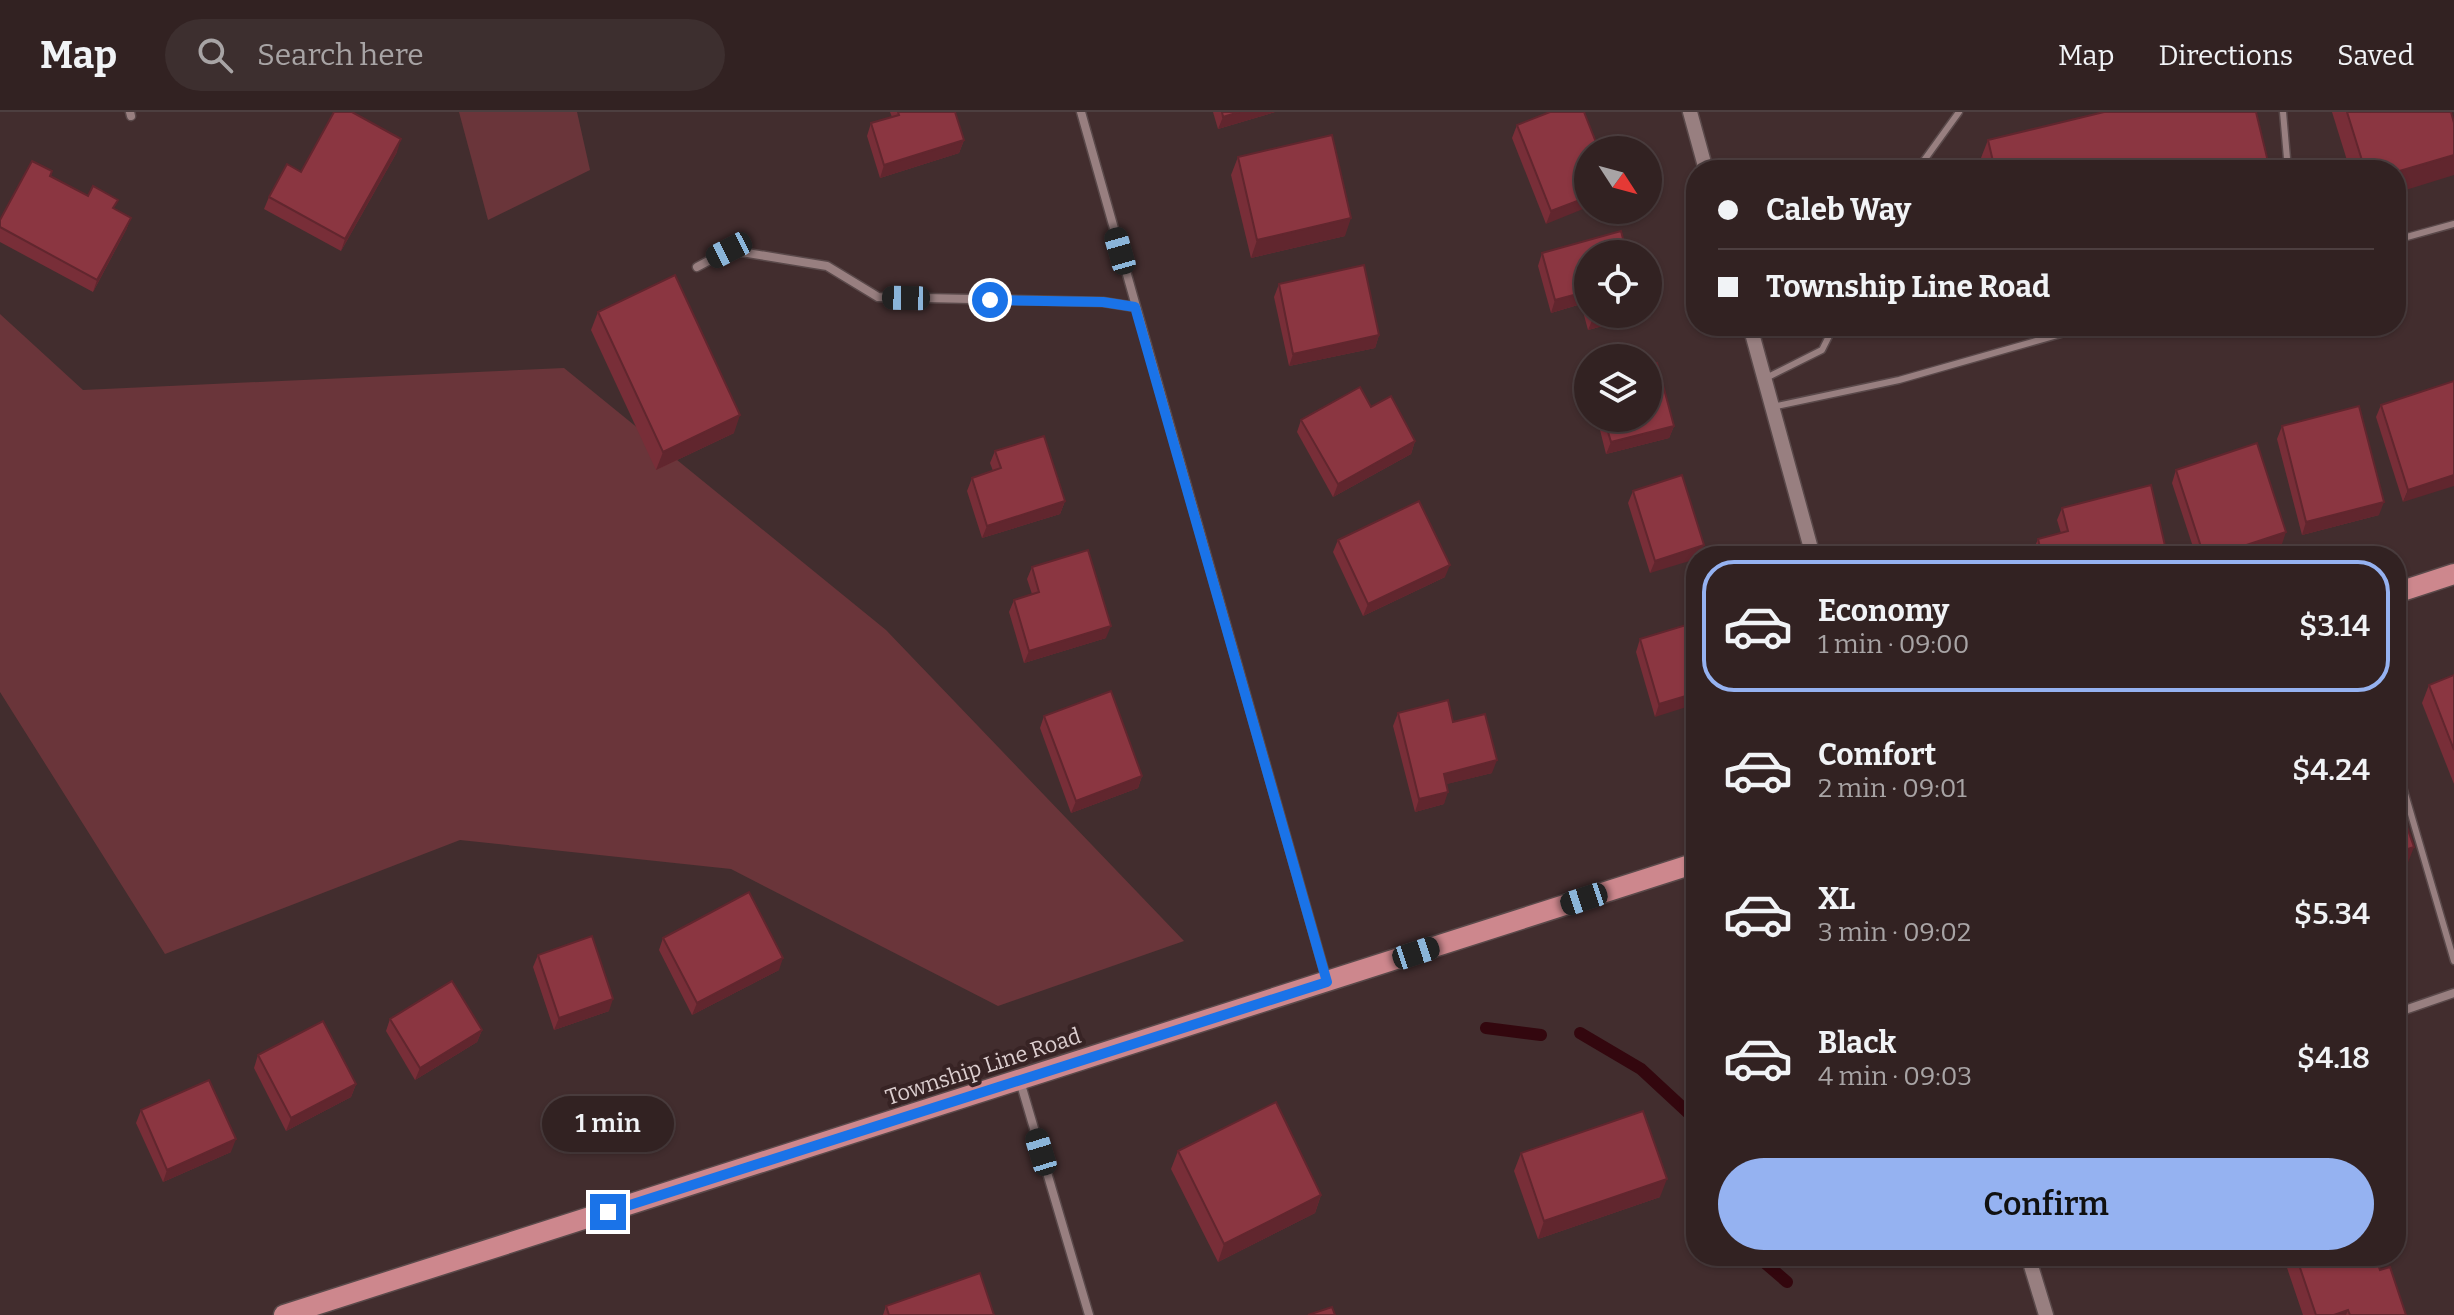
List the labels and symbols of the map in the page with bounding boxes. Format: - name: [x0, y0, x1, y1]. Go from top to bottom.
- north arrow: [1574, 136, 1662, 224]
- car: [1102, 225, 1138, 277]
- car: [702, 228, 756, 272]
- route start: [972, 282, 1008, 318]
- car: [882, 286, 930, 310]
- car: [1557, 880, 1611, 918]
- car: [1389, 934, 1443, 972]
- street label: Township Line Road: [882, 1022, 1084, 1111]
- callout: 1 min: [542, 1096, 674, 1152]
- car: [1023, 1126, 1059, 1178]
- route end: [590, 1194, 626, 1230]

